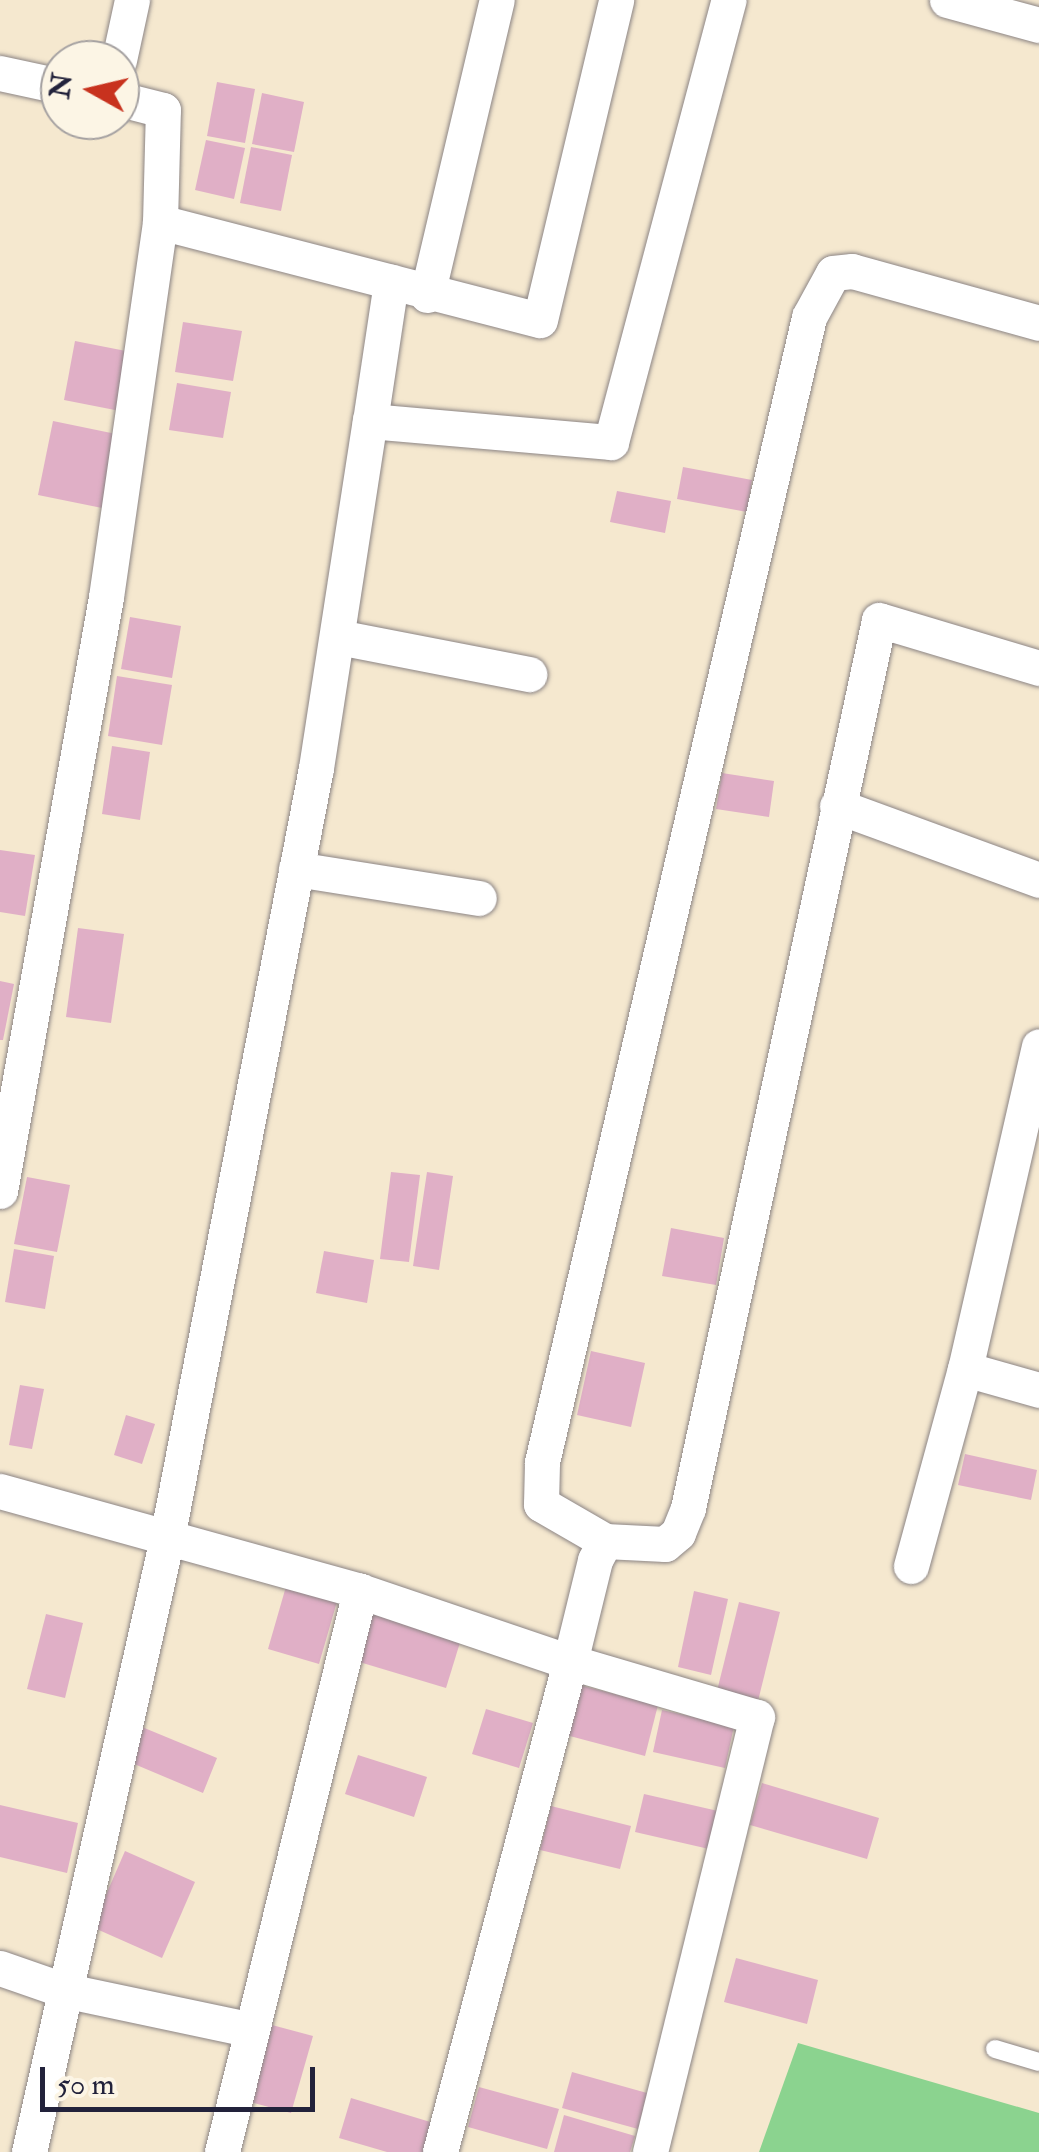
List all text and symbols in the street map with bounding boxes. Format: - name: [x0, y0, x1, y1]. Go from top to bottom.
- north arrow: [40, 40, 140, 140]
- text: N: [43, 71, 81, 101]
- scale bar: [45, 2047, 320, 2109]
- text: 50 m: [57, 2066, 115, 2103]

